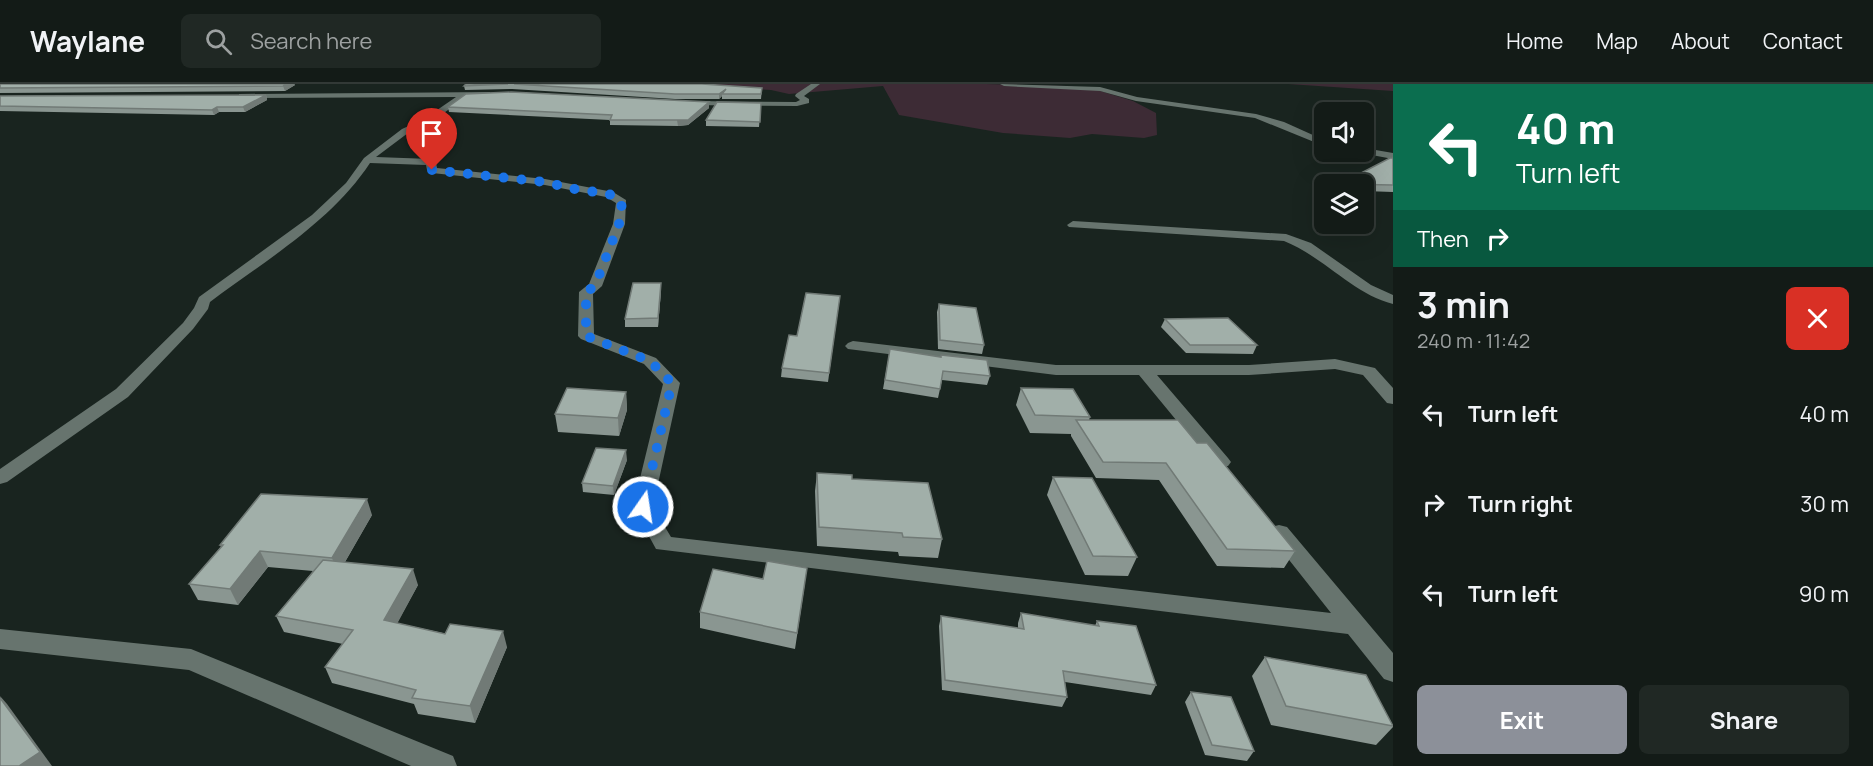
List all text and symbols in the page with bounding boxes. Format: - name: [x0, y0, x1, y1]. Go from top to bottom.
- search box: [181, 14, 601, 68]
- text: Waylane: [30, 22, 145, 60]
- icon: search: [202, 25, 235, 58]
- text: Search here: [250, 26, 372, 56]
- text: Home: [1506, 27, 1563, 55]
- text: Map: [1596, 27, 1638, 55]
- text: About: [1671, 27, 1730, 55]
- text: Contact: [1763, 27, 1843, 55]
- text: 40 m: [1516, 99, 1615, 157]
- map controls: [1314, 102, 1374, 234]
- button: sound: [1314, 102, 1374, 162]
- pin: [406, 108, 457, 170]
- icon: left: [1417, 108, 1495, 186]
- icon: arrive: [415, 117, 448, 150]
- text: Turn left: [1516, 154, 1620, 191]
- button: layers: [1314, 174, 1374, 234]
- icon: right: [1481, 222, 1514, 255]
- text: Then: [1417, 224, 1469, 254]
- text: 3 min: [1417, 280, 1510, 329]
- button: close: [1786, 287, 1849, 350]
- text: 240 m · 11:42: [1417, 327, 1530, 354]
- icon: left: [1417, 398, 1450, 431]
- text: Turn left: [1468, 399, 1558, 429]
- text: 40 m: [1800, 399, 1849, 429]
- position arrow: [611, 475, 675, 539]
- icon: right: [1417, 488, 1450, 521]
- text: Turn right: [1468, 489, 1573, 519]
- text: 30 m: [1800, 489, 1849, 519]
- icon: left: [1417, 578, 1450, 611]
- text: Turn left: [1468, 579, 1558, 609]
- text: 90 m: [1799, 579, 1849, 609]
- button: Exit: [1417, 685, 1627, 754]
- button: Share: [1639, 685, 1849, 754]

